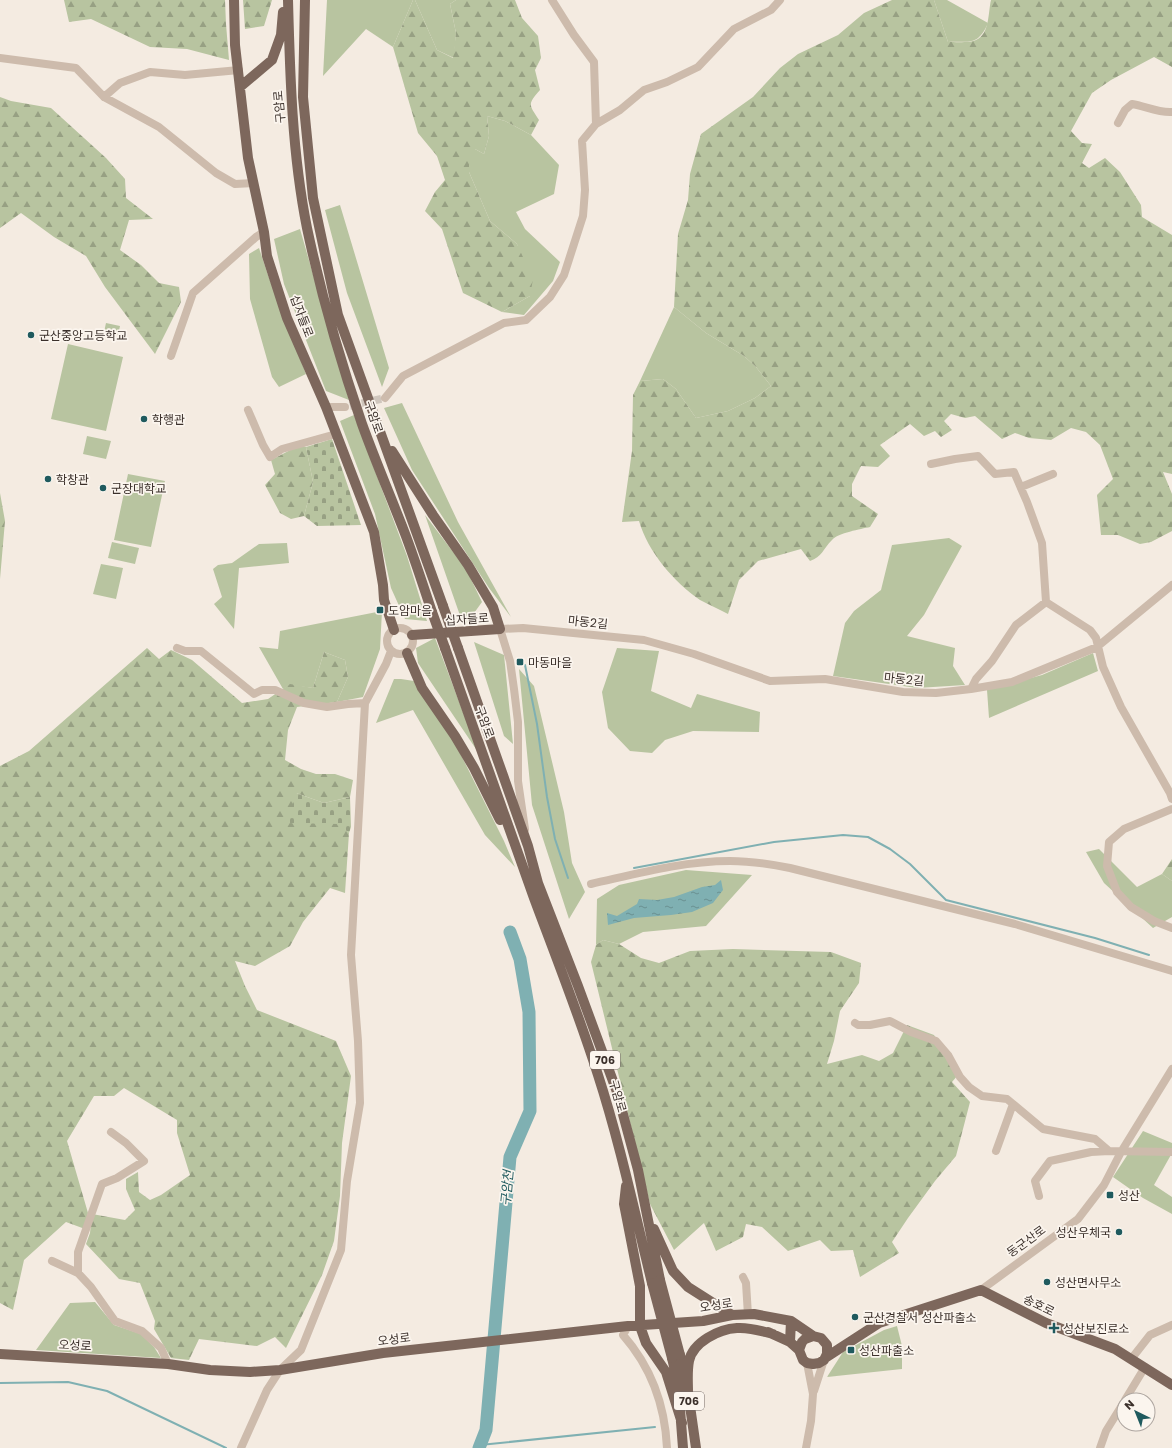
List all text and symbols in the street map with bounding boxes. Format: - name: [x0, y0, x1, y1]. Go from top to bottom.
- street label: 구암로: [269, 90, 289, 124]
- street label: 십자들로: [286, 292, 318, 340]
- place label: 군산중앙고등학교: [39, 327, 127, 344]
- marker: 군산중앙고등학교: [26, 330, 36, 340]
- street label: 구암로: [361, 399, 387, 435]
- place label: 학행관: [152, 411, 185, 428]
- marker: 학행관: [139, 414, 149, 424]
- place label: 학창관: [56, 471, 89, 488]
- marker: 학창관: [43, 474, 53, 484]
- place label: 군장대학교: [111, 480, 166, 497]
- marker: 군장대학교: [98, 483, 108, 493]
- place label: 도암마을: [388, 602, 432, 619]
- marker: 도암마을: [375, 605, 385, 615]
- street label: 십자들로: [444, 609, 490, 629]
- street label: 마동2길: [567, 611, 609, 633]
- place label: 마동마을: [528, 654, 572, 671]
- marker: 마동마을: [515, 657, 525, 667]
- street label: 마동2길: [883, 668, 925, 690]
- street label: 구암로: [471, 704, 499, 740]
- road number: 706: [590, 1051, 620, 1069]
- street label: 구암로: [605, 1078, 631, 1114]
- water label: 구암천: [496, 1168, 518, 1207]
- place label: 성산: [1118, 1187, 1140, 1204]
- marker: 성산: [1105, 1190, 1115, 1200]
- street label: 동군산로: [1003, 1221, 1049, 1261]
- place label: 성산우체국: [1056, 1224, 1111, 1241]
- marker: 성산우체국: [1114, 1227, 1124, 1237]
- place label: 성산면사무소: [1055, 1274, 1121, 1291]
- marker: 성산면사무소: [1042, 1277, 1052, 1287]
- street label: 송호로: [1020, 1290, 1058, 1320]
- street label: 오성로: [698, 1294, 734, 1316]
- place label: 군산경찰서 성산파출소: [863, 1309, 977, 1326]
- marker: 군산경찰서 성산파출소: [850, 1312, 860, 1322]
- place label: 성산보진료소: [1063, 1320, 1129, 1337]
- marker: 성산보진료소: [1048, 1322, 1060, 1334]
- street label: 오성로: [377, 1329, 411, 1349]
- street label: 오성로: [58, 1336, 92, 1354]
- place label: 성산파출소: [859, 1342, 914, 1359]
- marker: 성산파출소: [846, 1345, 856, 1355]
- road number: 706: [674, 1392, 704, 1410]
- north arrow: [1116, 1392, 1156, 1432]
- text: N: [1121, 1396, 1138, 1413]

